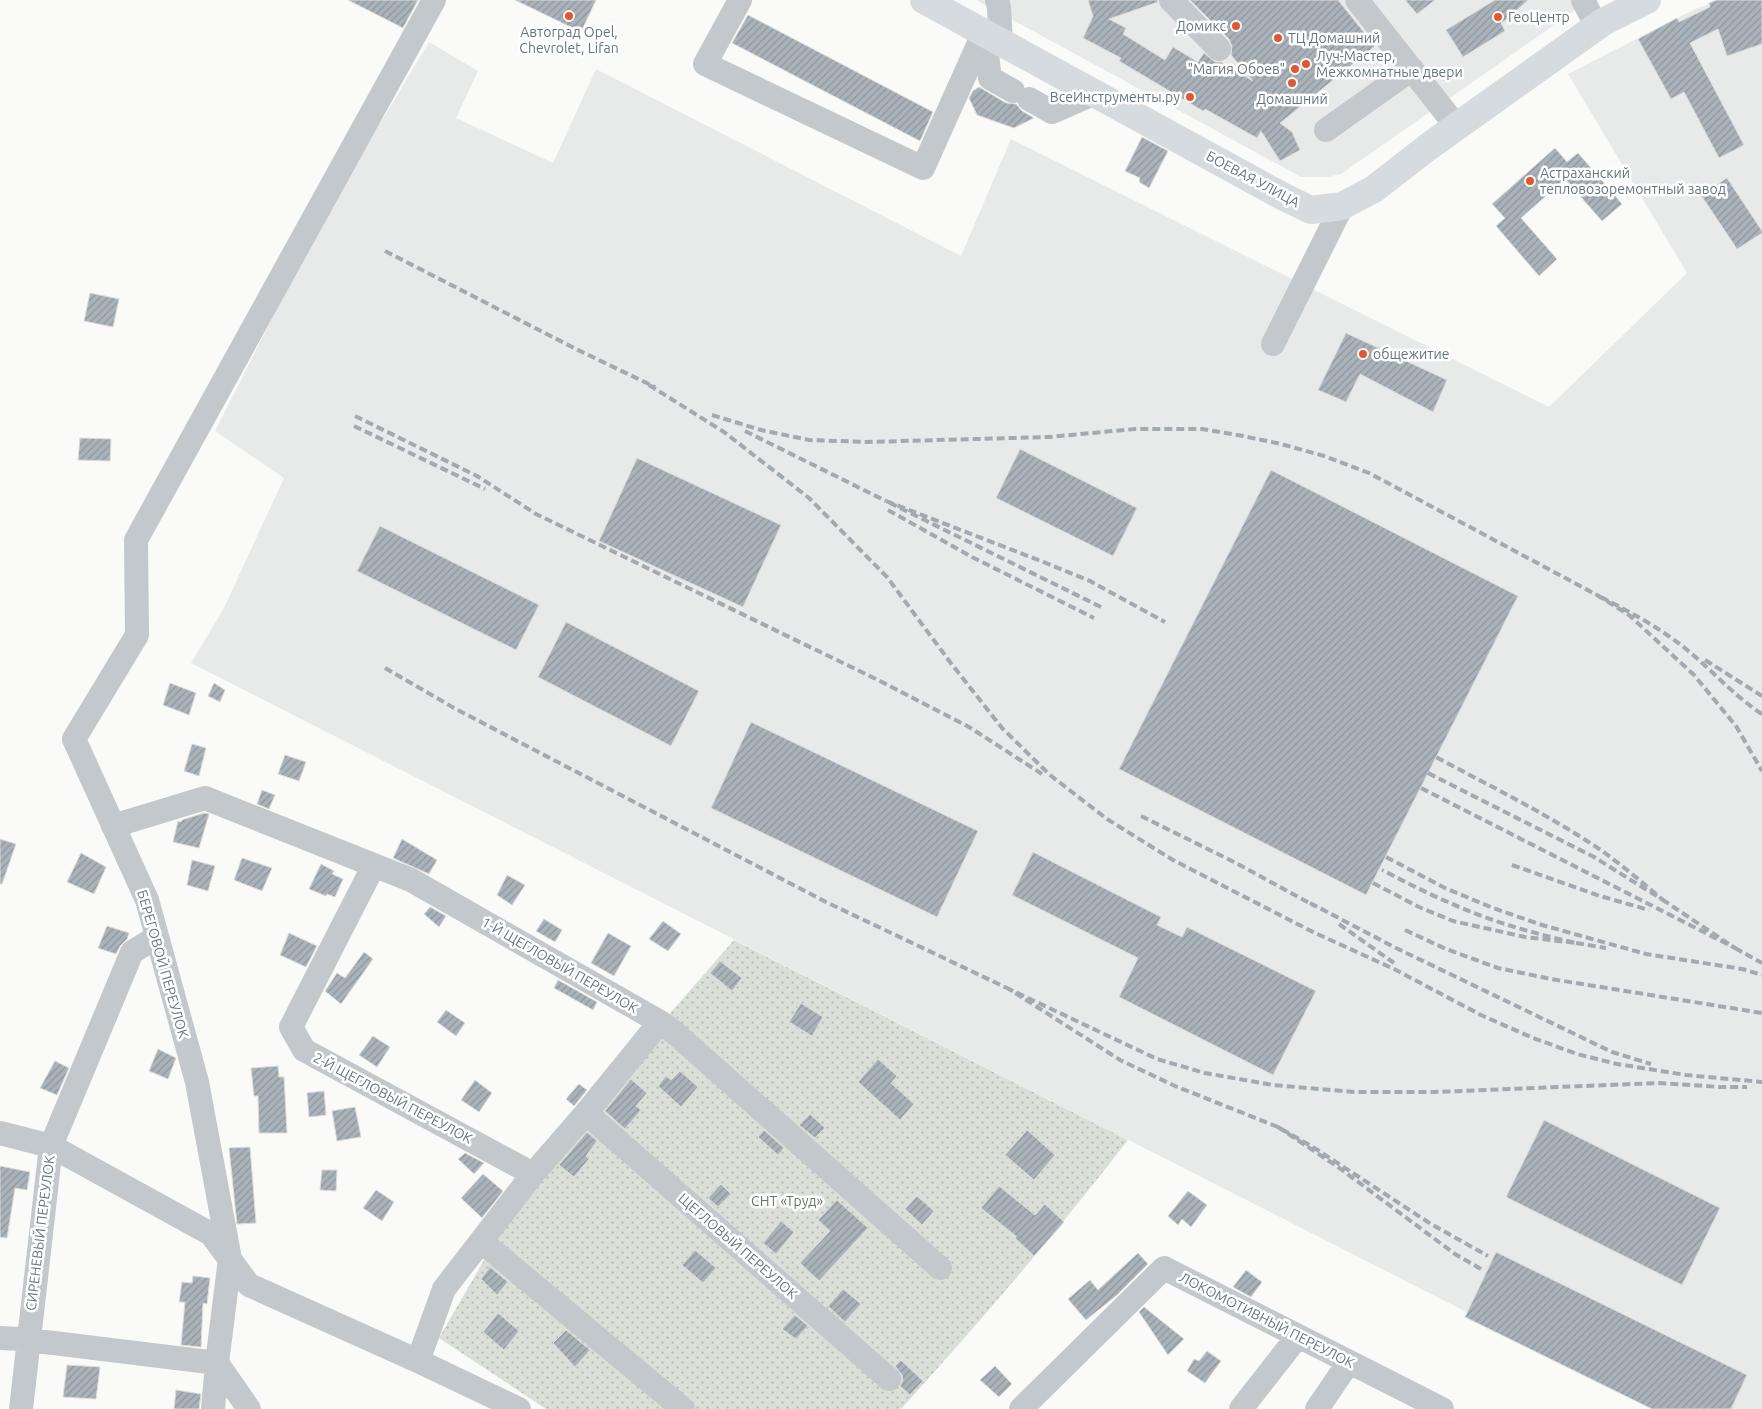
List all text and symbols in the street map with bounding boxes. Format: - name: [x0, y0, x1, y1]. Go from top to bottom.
- place label: ГеоЦентр: [1508, 9, 1570, 25]
- marker: Автоград Opel, Chevrolet, Lifan: [563, 10, 575, 22]
- marker: ГеоЦентр: [1492, 11, 1504, 23]
- place label: Домикс: [1176, 18, 1226, 34]
- marker: Домикс: [1230, 20, 1242, 32]
- place label: Автоград Opel, Chevrolet, Lifan: [519, 24, 619, 56]
- place label: ТЦ Домашний: [1288, 30, 1380, 46]
- marker: ТЦ Домашний: [1272, 32, 1284, 44]
- place label: Луч-Мастер, Межкомнатные двери: [1316, 48, 1463, 80]
- marker: Луч-Мастер, Межкомнатные двери: [1300, 58, 1312, 70]
- place label: "Магия Обоев": [1187, 61, 1285, 77]
- marker: "Магия Обоев": [1289, 63, 1301, 75]
- marker: Домашний: [1286, 77, 1298, 89]
- place label: ВсеИнструменты.ру: [1050, 89, 1180, 105]
- marker: ВсеИнструменты.ру: [1184, 91, 1196, 103]
- place label: Домашний: [1256, 91, 1328, 107]
- street label: БОЕВАЯ УЛИЦА: [1204, 148, 1302, 210]
- place label: Астраханский тепловозоремонтный завод: [1540, 165, 1726, 197]
- marker: Астраханский тепловозоремонтный завод: [1524, 175, 1536, 187]
- place label: общежитие: [1373, 346, 1449, 362]
- marker: общежитие: [1357, 348, 1369, 360]
- street label: БЕРЕГОВОЙ ПЕРЕУЛОК: [134, 888, 193, 1040]
- street label: 1-Й ЩЕГЛОВЫЙ ПЕРЕУЛОК: [479, 913, 642, 1017]
- street label: 2-Й ЩЕГЛОВЫЙ ПЕРЕУЛОК: [311, 1048, 476, 1147]
- street label: СИРЕНЕВЫЙ ПЕРЕУЛОК: [22, 1154, 58, 1312]
- street label: ЩЕГЛОВЫЙ ПЕРЕУЛОК: [675, 1189, 802, 1302]
- park label: СНТ «Труд»: [751, 1193, 823, 1209]
- street label: ЛОКОМОТИВНЫЙ ПЕРЕУЛОК: [1177, 1268, 1358, 1371]

